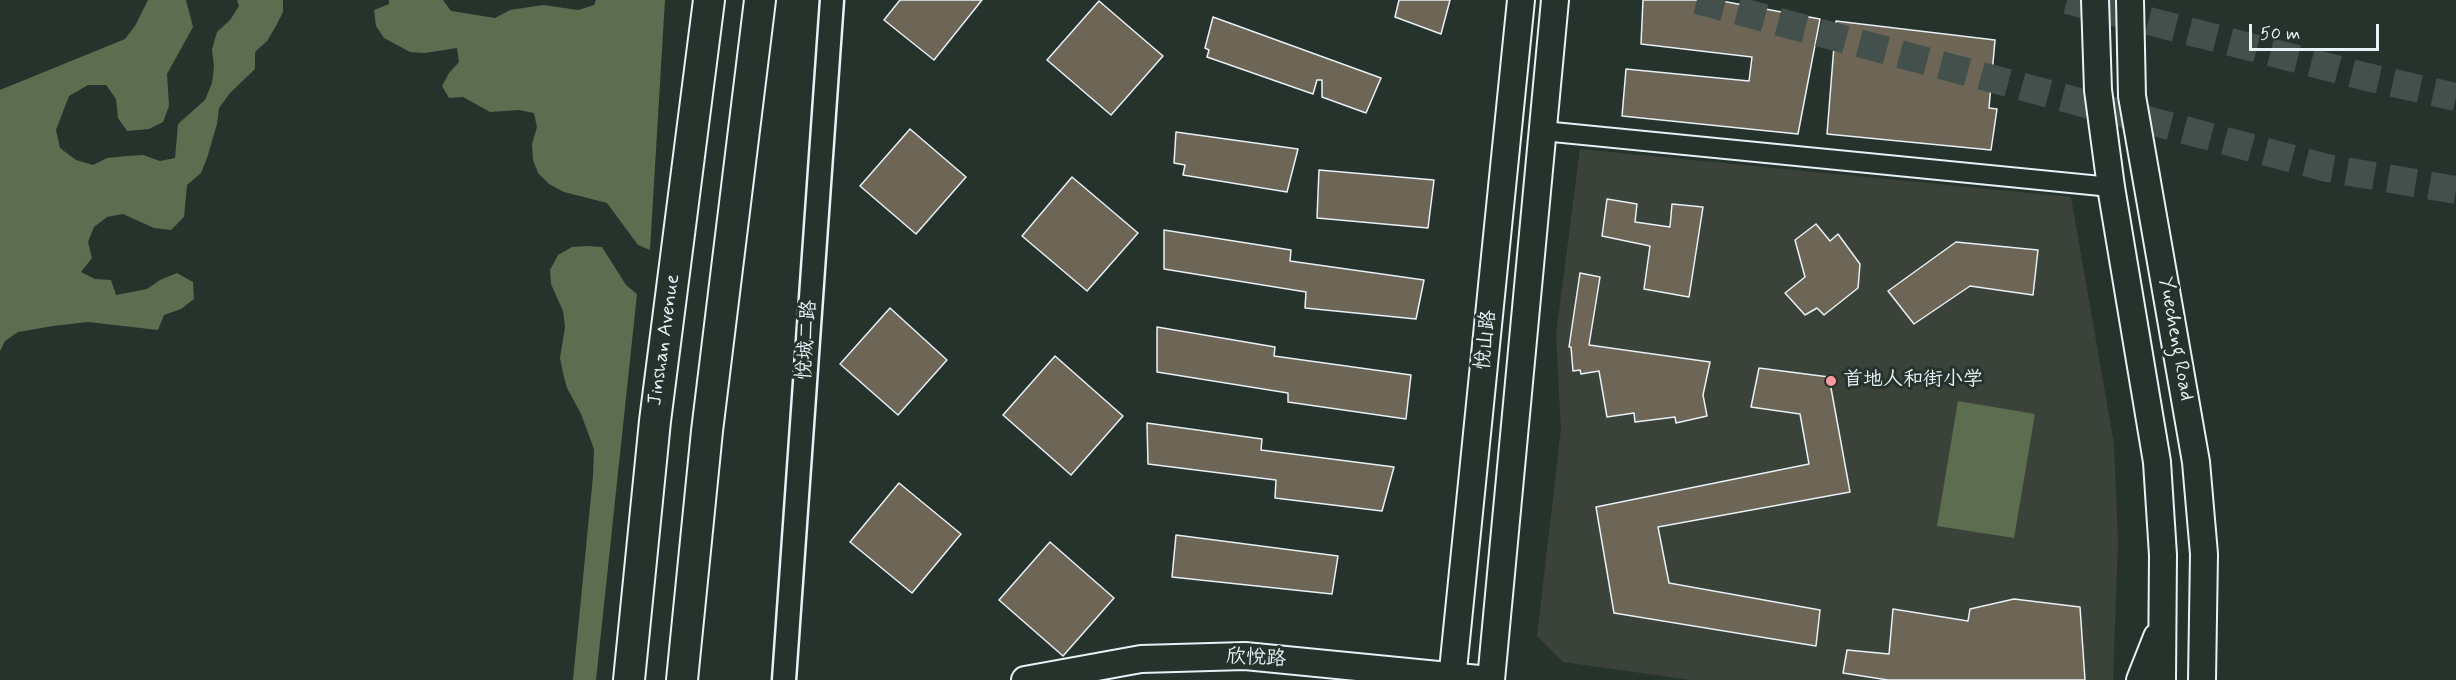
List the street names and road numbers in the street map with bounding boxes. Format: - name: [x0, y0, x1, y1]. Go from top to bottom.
- street label: Jinshan Avenue: [644, 273, 686, 407]
- street label: Yuecheng Road: [2152, 275, 2198, 403]
- street label: 悦城二路: [793, 299, 823, 381]
- street label: 悦山路: [1472, 309, 1502, 371]
- street label: 欣悦路: [1225, 645, 1287, 673]

